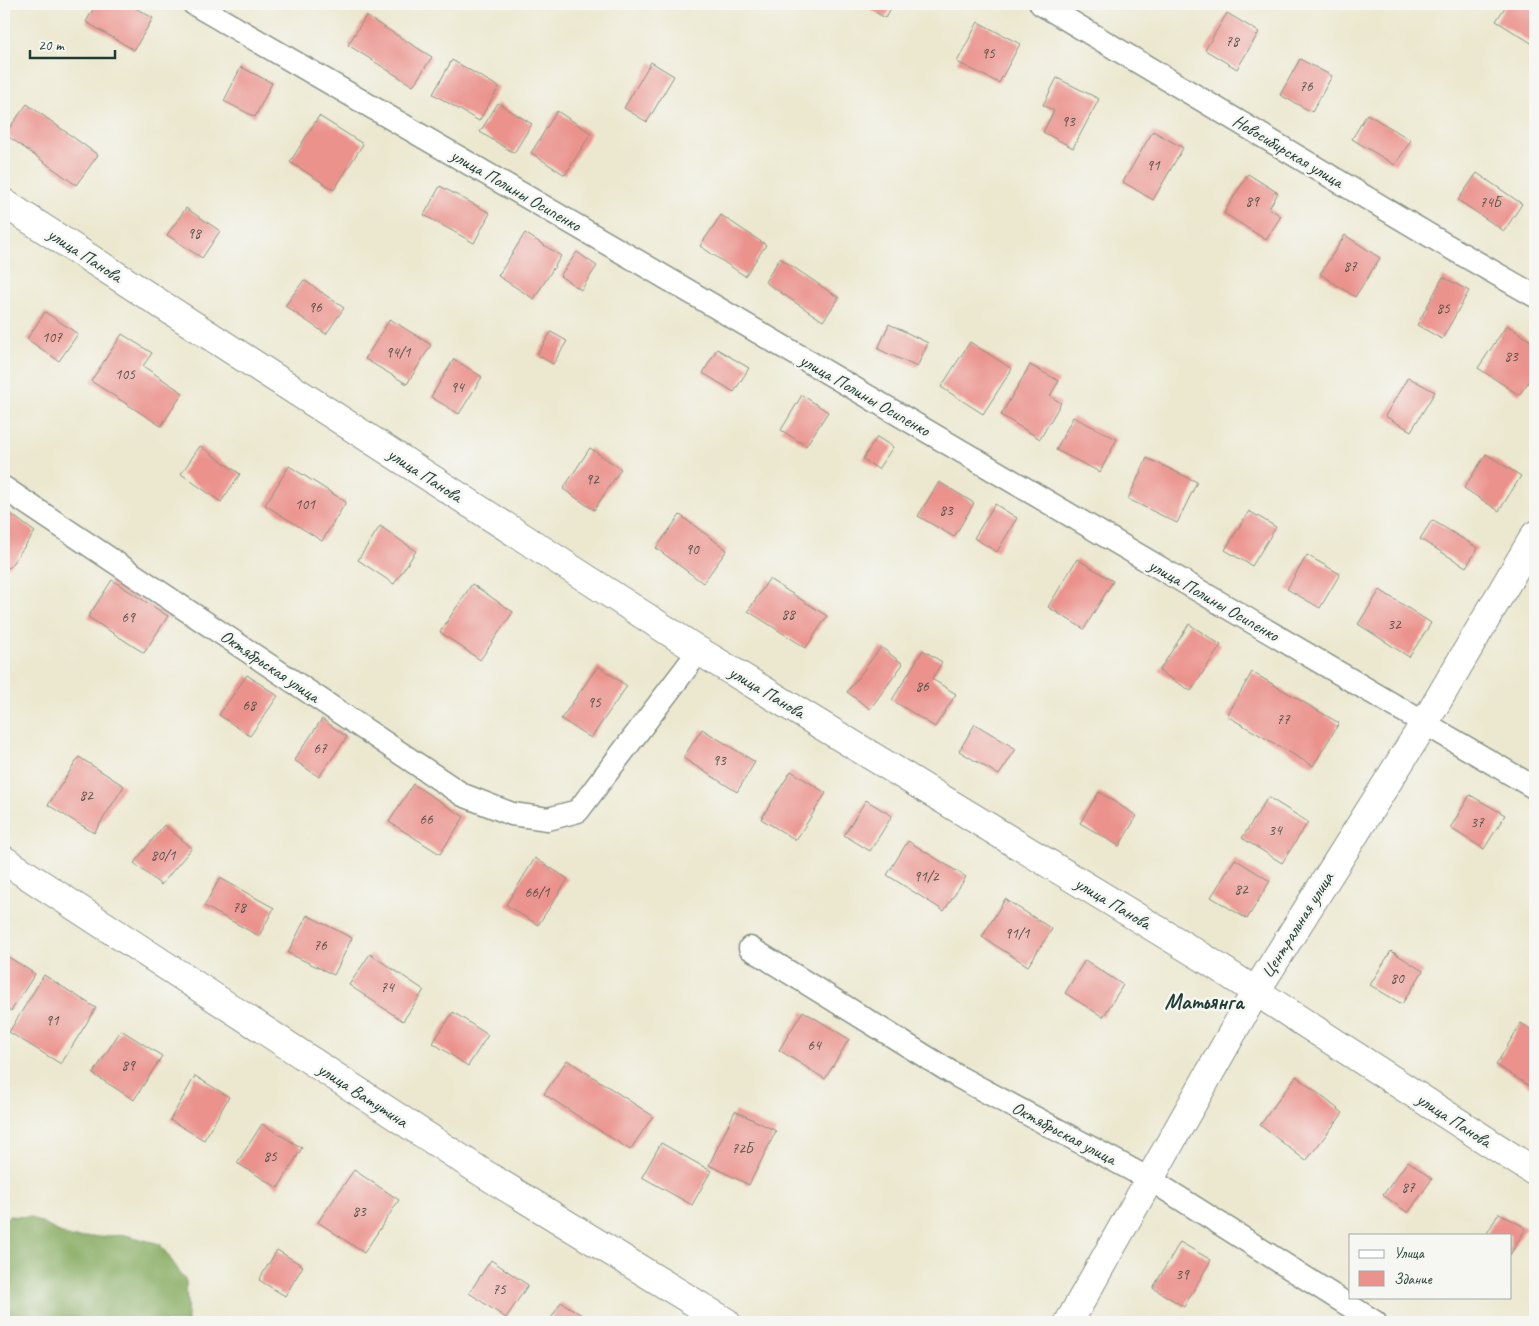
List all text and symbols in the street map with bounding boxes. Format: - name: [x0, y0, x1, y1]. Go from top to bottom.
- scale bar: [30, 28, 115, 60]
- house number: 78: [1225, 32, 1240, 51]
- text: 20 m: [38, 36, 65, 55]
- house number: 95: [981, 44, 996, 63]
- house number: 76: [1299, 77, 1314, 96]
- street label: Новосибирская улица: [1229, 109, 1349, 193]
- house number: 93: [1061, 112, 1076, 131]
- street label: улица Полины Осипенко: [446, 143, 586, 237]
- house number: 91: [1146, 156, 1161, 175]
- house number: 89: [1245, 192, 1260, 211]
- house number: 74Б: [1479, 193, 1503, 212]
- street label: улица Панова: [43, 222, 128, 288]
- house number: 98: [187, 224, 202, 243]
- house number: 87: [1343, 257, 1358, 276]
- house number: 96: [308, 298, 323, 317]
- house number: 85: [1436, 299, 1451, 318]
- house number: 107: [42, 328, 63, 347]
- house number: 94/1: [385, 343, 412, 362]
- house number: 83: [1504, 347, 1519, 366]
- street label: улица Полины Осипенко: [795, 348, 935, 442]
- house number: 105: [115, 365, 136, 384]
- house number: 94: [450, 378, 465, 397]
- street label: улица Панова: [383, 442, 468, 508]
- house number: 92: [585, 470, 600, 489]
- house number: 101: [295, 495, 316, 514]
- house number: 83: [939, 501, 954, 520]
- house number: 90: [685, 540, 700, 559]
- street label: улица Полины Осипенко: [1144, 553, 1284, 647]
- house number: 88: [781, 605, 796, 624]
- house number: 69: [121, 608, 136, 627]
- house number: 32: [1387, 615, 1402, 634]
- street label: Октябрьская улица: [216, 625, 325, 708]
- street label: улица Панова: [724, 660, 810, 724]
- house number: 86: [915, 677, 930, 696]
- house number: 95: [587, 693, 602, 712]
- house number: 68: [242, 696, 257, 715]
- house number: 77: [1276, 710, 1291, 729]
- house number: 67: [313, 739, 328, 758]
- house number: 93: [712, 751, 727, 770]
- house number: 82: [79, 786, 94, 805]
- house number: 66: [419, 810, 434, 829]
- house number: 37: [1470, 813, 1485, 832]
- house number: 34: [1268, 821, 1283, 840]
- house number: 80/1: [150, 846, 177, 865]
- house number: 91/2: [913, 867, 940, 886]
- street label: Центральная улица: [1256, 867, 1339, 982]
- street label: улица Панова: [1070, 871, 1156, 935]
- house number: 82: [1234, 880, 1249, 899]
- house number: 66/1: [524, 883, 551, 902]
- house number: 78: [232, 898, 247, 917]
- house number: 91/1: [1004, 924, 1031, 943]
- house number: 76: [313, 936, 328, 955]
- house number: 80: [1390, 969, 1405, 988]
- house number: 74: [380, 978, 395, 997]
- district label: Матьянга: [1165, 988, 1246, 1016]
- house number: 91: [45, 1011, 60, 1030]
- house number: 64: [807, 1036, 822, 1055]
- house number: 89: [121, 1056, 136, 1075]
- street label: улица Ватутина: [313, 1057, 413, 1133]
- street label: улица Панова: [1412, 1087, 1497, 1153]
- street label: Октябрьская улица: [1008, 1096, 1121, 1170]
- house number: 72Б: [731, 1139, 755, 1158]
- house number: 85: [263, 1147, 278, 1166]
- house number: 87: [1401, 1178, 1416, 1197]
- house number: 83: [352, 1202, 367, 1221]
- legend: [1349, 1234, 1512, 1298]
- text: Улица: [1394, 1244, 1425, 1263]
- house number: 39: [1175, 1265, 1190, 1284]
- text: Здание: [1394, 1270, 1433, 1289]
- house number: 75: [492, 1280, 507, 1299]

